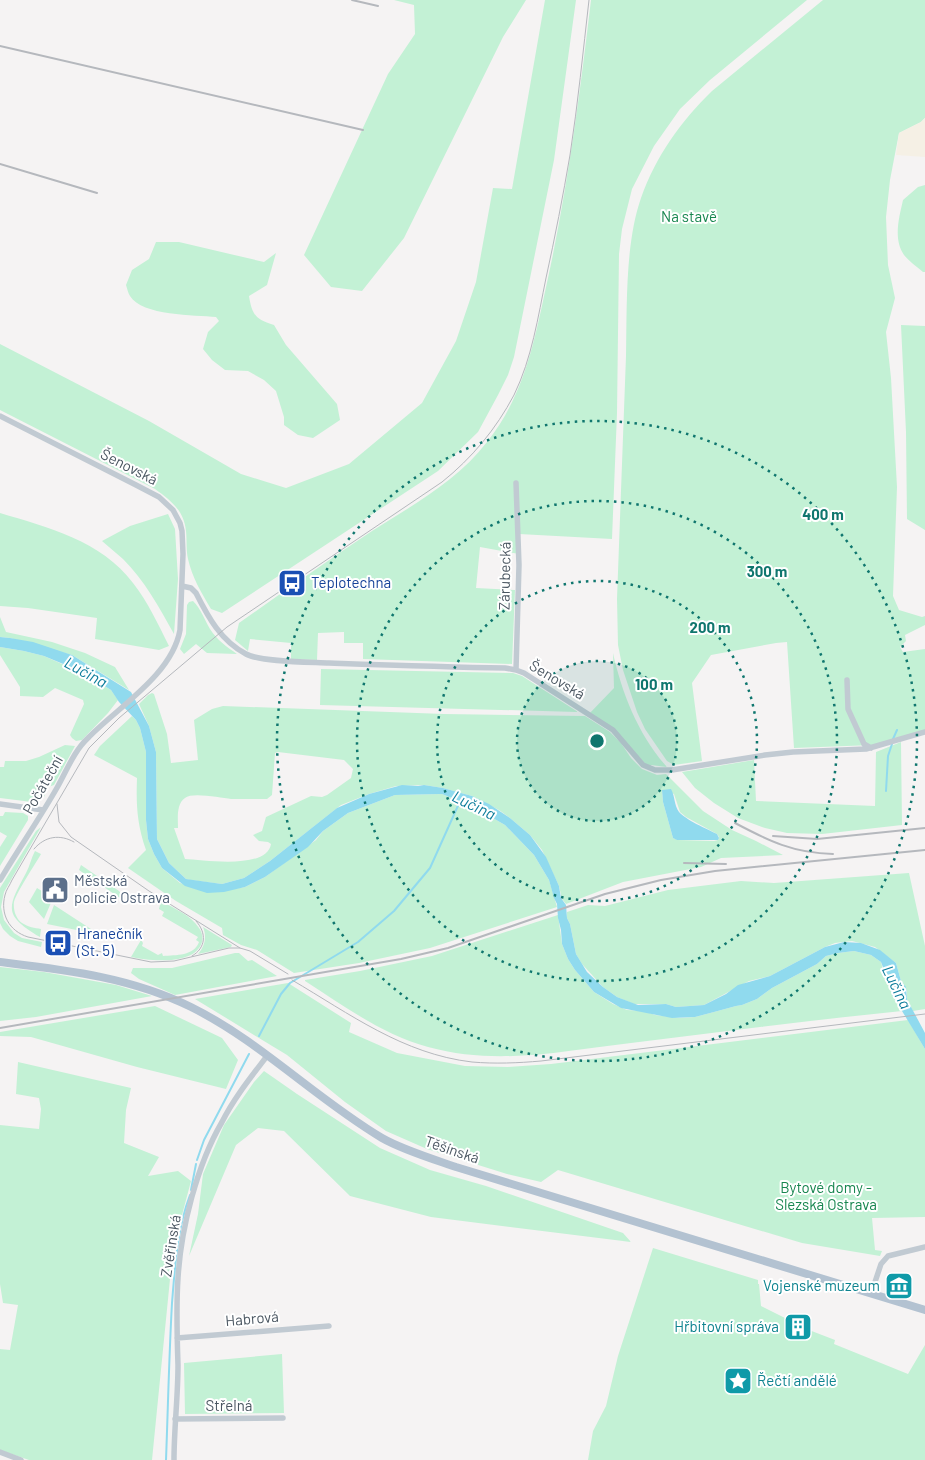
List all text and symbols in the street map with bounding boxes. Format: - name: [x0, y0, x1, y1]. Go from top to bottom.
- park label: Na stavě: [661, 207, 717, 225]
- street label: Šenovská: [98, 444, 161, 488]
- text: 400 m: [802, 505, 844, 523]
- street label: Zárubecká: [494, 542, 514, 610]
- text: 300 m: [747, 562, 787, 580]
- bus stop icon: Teplotechna: [277, 568, 307, 598]
- place label: Teplotechna: [311, 573, 391, 591]
- text: 200 m: [689, 618, 731, 636]
- water label: Lučina: [62, 652, 111, 691]
- street label: Šenovská: [527, 656, 589, 703]
- text: 100 m: [635, 675, 673, 693]
- centre of rings: [588, 732, 606, 750]
- street label: Počáteční: [18, 752, 66, 817]
- water label: Lučina: [449, 786, 499, 823]
- place label: Městská policie Ostrava: [74, 871, 170, 906]
- public building icon: Městská policie Ostrava: [40, 875, 70, 905]
- place label: Hranečník (St. 5): [76, 924, 143, 959]
- bus stop icon: Hranečník (St. 5): [43, 928, 73, 958]
- water label: Lučina: [879, 962, 916, 1012]
- street label: Těšínská: [423, 1131, 482, 1167]
- park label: Bytové domy - Slezská Ostrava: [775, 1178, 877, 1213]
- street label: Zvěřinská: [156, 1213, 184, 1278]
- museum icon: Vojenské muzeum: [884, 1271, 914, 1301]
- place label: Vojenské muzeum: [763, 1276, 880, 1294]
- street label: Habrová: [224, 1307, 279, 1329]
- building icon: Hřbitovní správa: [783, 1312, 813, 1342]
- place label: Hřbitovní správa: [674, 1317, 779, 1335]
- place icon: Řečtí andělé: [723, 1366, 753, 1396]
- place label: Řečtí andělé: [757, 1371, 837, 1389]
- street label: Střelná: [206, 1396, 252, 1414]

